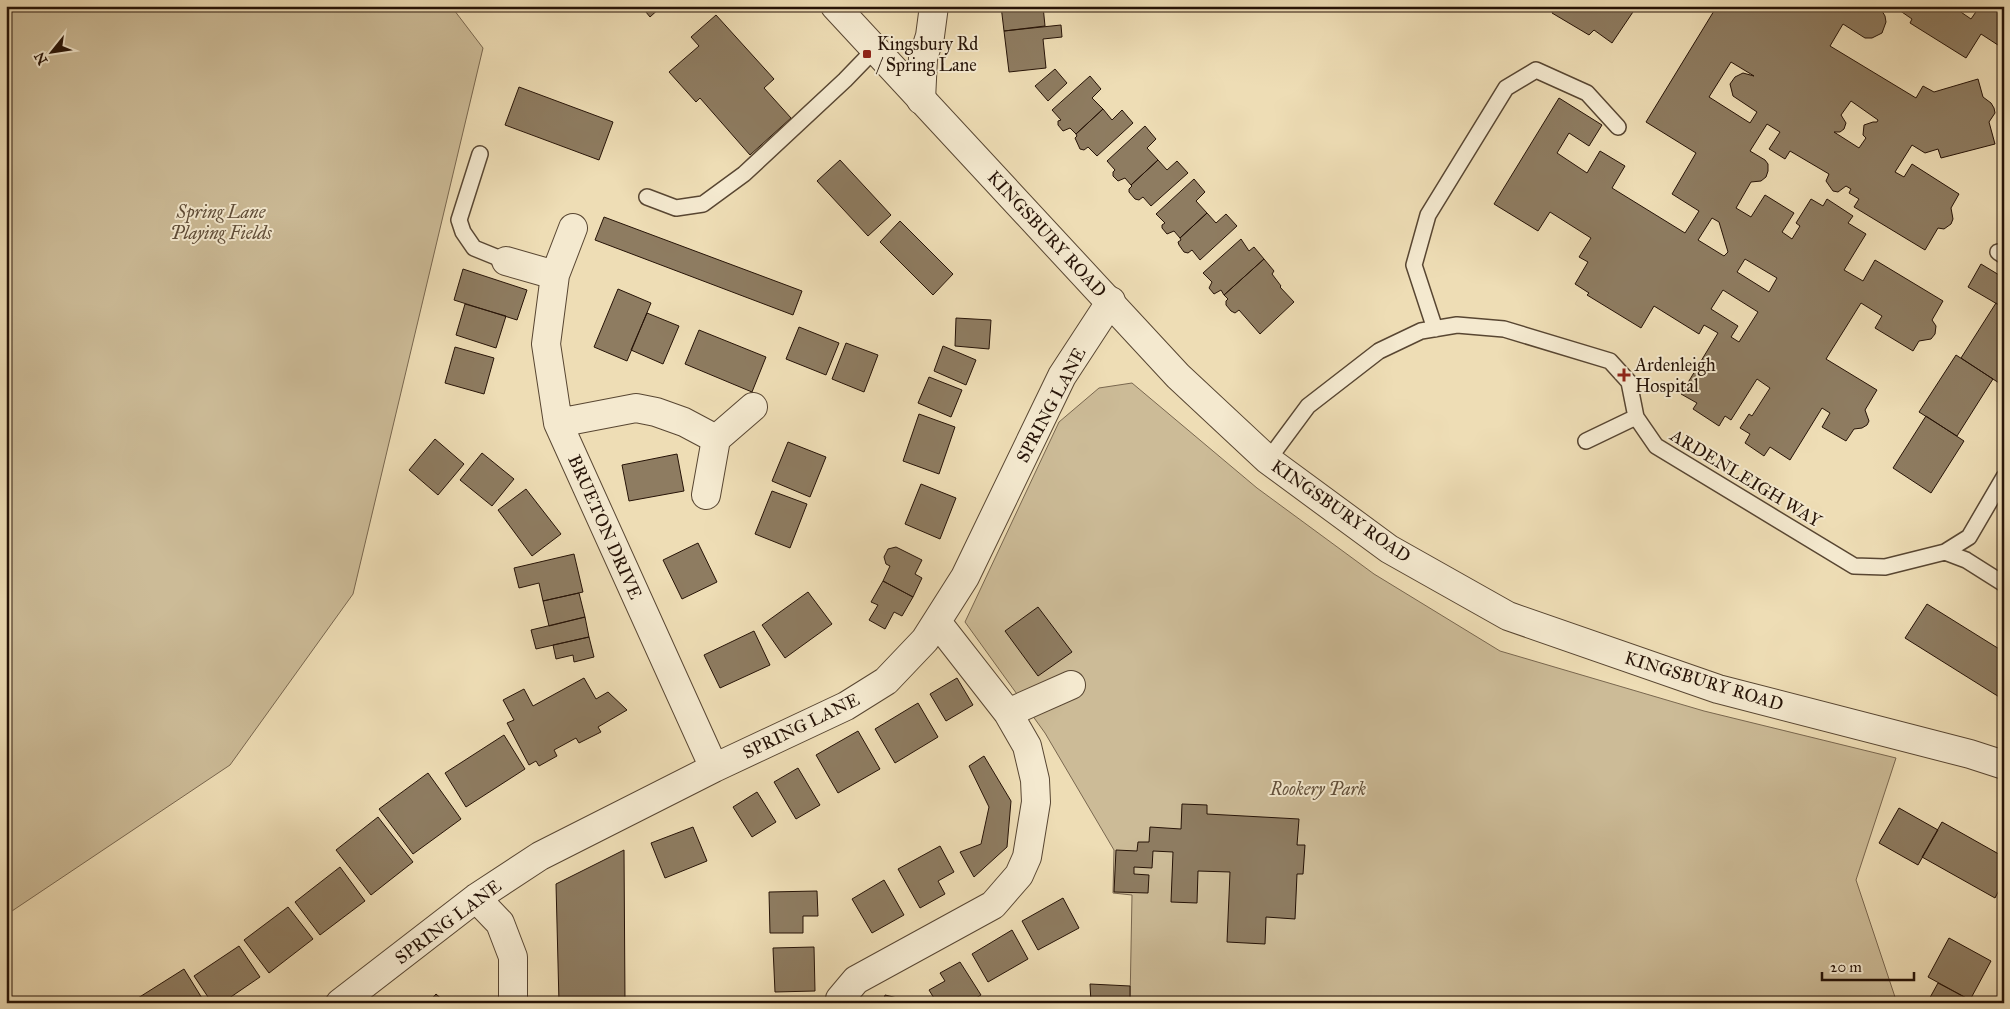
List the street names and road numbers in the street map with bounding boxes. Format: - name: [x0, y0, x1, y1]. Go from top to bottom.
- street label: KINGSBURY ROAD: [983, 166, 1111, 302]
- street label: SPRING LANE: [1011, 344, 1091, 466]
- street label: ARDENLEIGH WAY: [1666, 424, 1826, 532]
- street label: BRUETON DRIVE: [563, 451, 647, 603]
- street label: KINGSBURY ROAD: [1267, 455, 1415, 567]
- street label: KINGSBURY ROAD: [1622, 646, 1786, 716]
- street label: SPRING LANE: [739, 688, 863, 764]
- street label: SPRING LANE: [391, 875, 506, 969]

